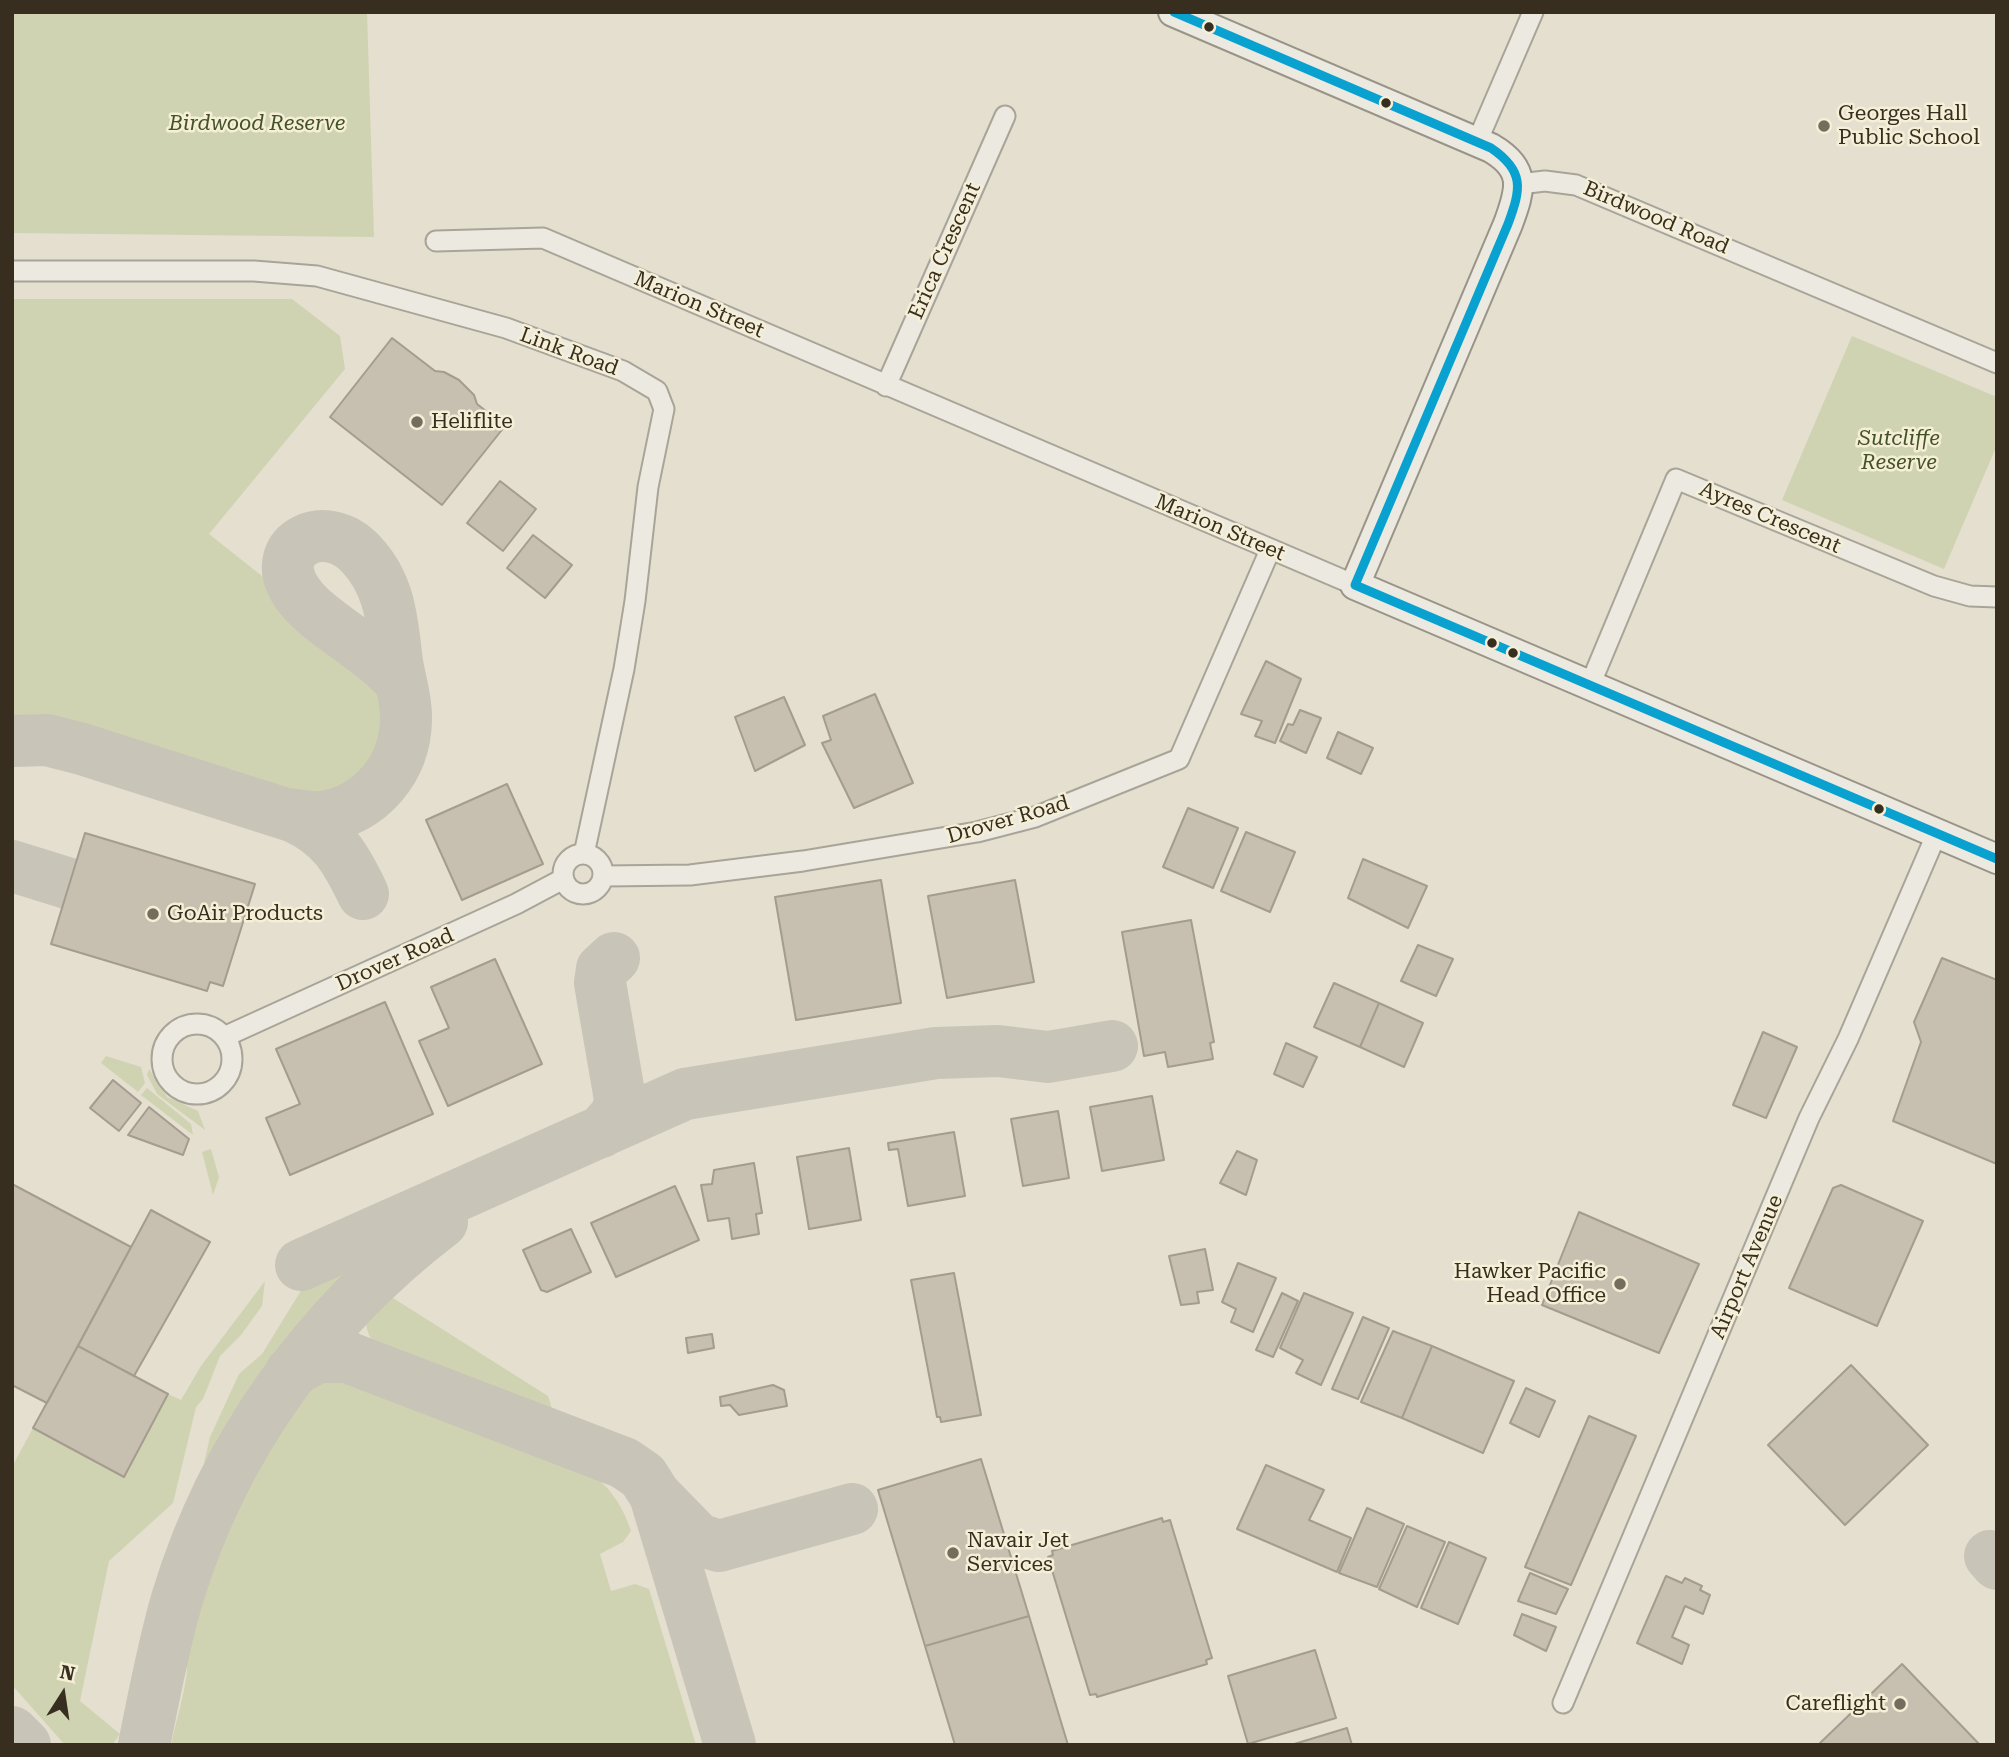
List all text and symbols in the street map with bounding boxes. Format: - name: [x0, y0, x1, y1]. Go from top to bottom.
- unlabelled marker: [1202, 20, 1216, 34]
- unlabelled marker: [1379, 96, 1393, 110]
- place label: Georges Hall Public School: [1838, 101, 1980, 151]
- park label: Birdwood Reserve: [169, 111, 345, 137]
- marker: Georges Hall Public School: [1816, 118, 1832, 134]
- street label: Birdwood Road: [1579, 176, 1733, 260]
- street label: Erica Crescent: [904, 179, 986, 323]
- street label: Marion Street: [630, 266, 768, 344]
- street label: Link Road: [516, 323, 622, 381]
- place label: Heliflite: [431, 409, 513, 435]
- marker: Heliflite: [409, 414, 425, 430]
- park label: Sutcliffe Reserve: [1858, 426, 1940, 476]
- street label: Ayres Crescent: [1695, 477, 1845, 559]
- street label: Marion Street: [1151, 489, 1289, 567]
- unlabelled marker: [1485, 636, 1499, 650]
- unlabelled marker: [1506, 646, 1520, 660]
- street label: Drover Road: [944, 791, 1072, 849]
- unlabelled marker: [1872, 802, 1886, 816]
- place label: GoAir Products: [167, 901, 323, 927]
- marker: GoAir Products: [145, 906, 161, 922]
- street label: Drover Road: [332, 923, 458, 997]
- street label: Airport Avenue: [1705, 1191, 1789, 1343]
- place label: Hawker Pacific Head Office: [1454, 1259, 1606, 1309]
- marker: Hawker Pacific Head Office: [1612, 1276, 1628, 1292]
- place label: Navair Jet Services: [967, 1528, 1069, 1578]
- marker: Navair Jet Services: [945, 1545, 961, 1561]
- north arrow: [28, 1659, 98, 1729]
- text: N: [58, 1660, 77, 1686]
- place label: Careflight: [1786, 1691, 1886, 1717]
- marker: Careflight: [1892, 1696, 1908, 1712]

